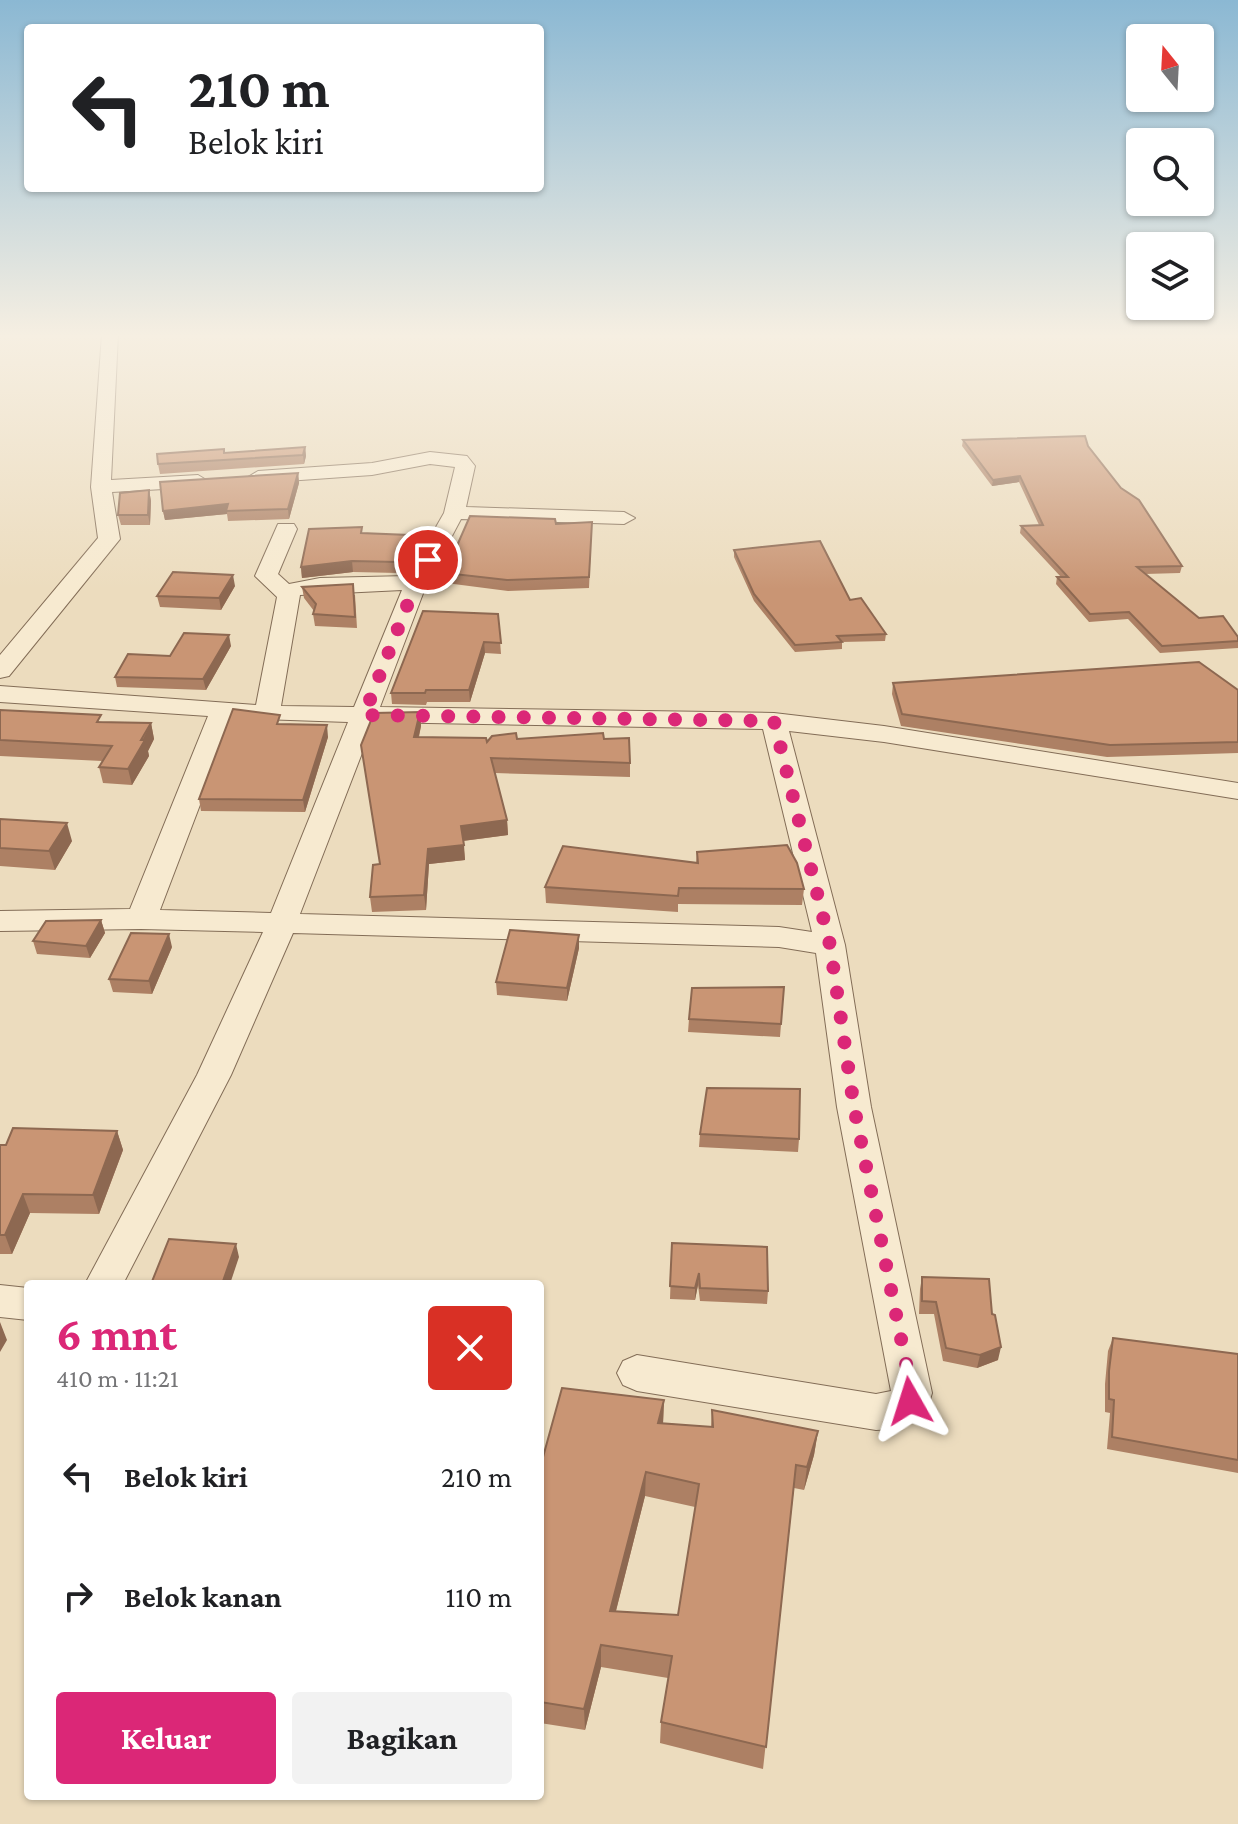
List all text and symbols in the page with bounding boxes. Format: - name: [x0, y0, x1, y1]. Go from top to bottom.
- north arrow: [1126, 24, 1214, 112]
- map controls: [1126, 24, 1214, 320]
- icon: left: [56, 56, 160, 160]
- text: 210 m: [188, 57, 330, 119]
- text: Belok kiri: [188, 122, 324, 162]
- button: search: [1126, 128, 1214, 216]
- button: layers: [1126, 232, 1214, 320]
- pin: [394, 526, 462, 594]
- icon: arrive: [406, 538, 450, 582]
- button: close: [428, 1306, 512, 1390]
- text: 6 mnt: [56, 1307, 177, 1360]
- position arrow: [868, 1359, 952, 1443]
- text: 410 m · 11:21: [56, 1364, 179, 1393]
- icon: left: [56, 1454, 100, 1498]
- text: Belok kiri: [124, 1460, 248, 1493]
- text: 210 m: [441, 1460, 512, 1493]
- icon: right: [56, 1574, 100, 1618]
- text: Belok kanan: [124, 1580, 282, 1613]
- text: 110 m: [445, 1580, 512, 1613]
- button: Keluar: [56, 1692, 276, 1784]
- button: Bagikan: [292, 1692, 512, 1784]

